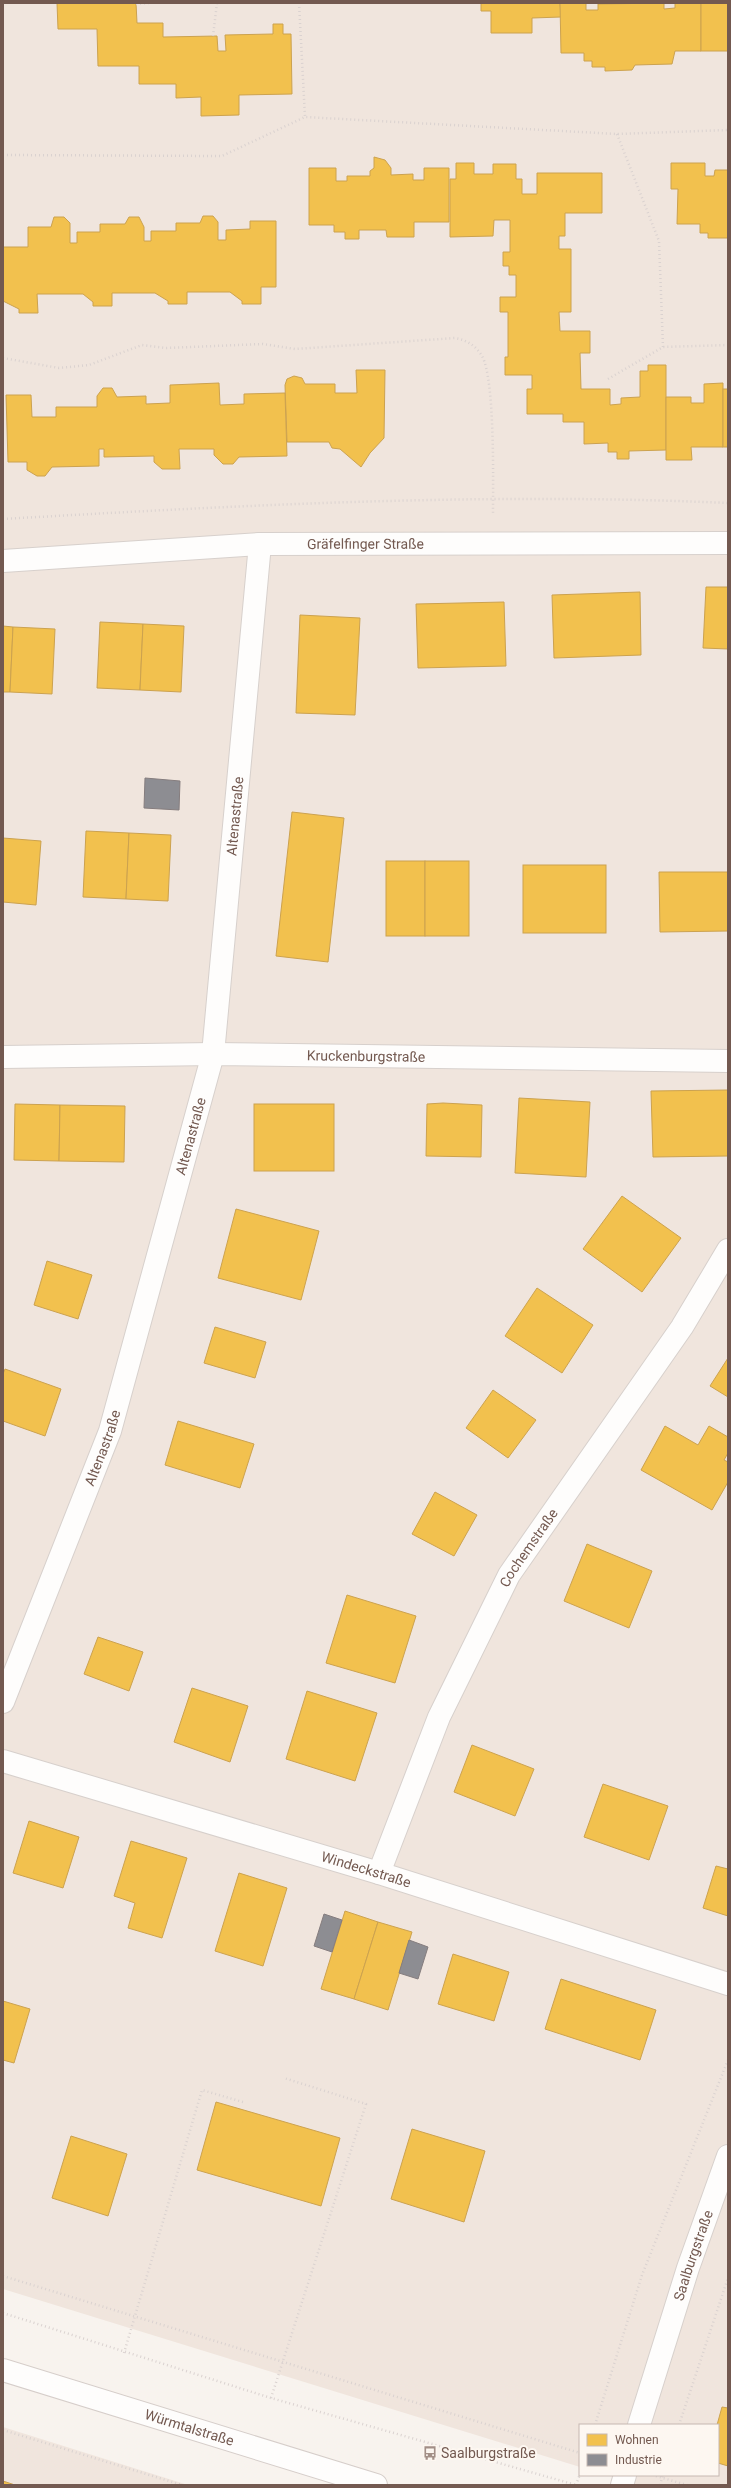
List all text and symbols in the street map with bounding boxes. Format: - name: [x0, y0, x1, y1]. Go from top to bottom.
- street label: Gräfelfinger Straße: [307, 536, 424, 552]
- street label: Altenastraße: [223, 776, 247, 857]
- street label: Kruckenburgstraße: [307, 1047, 425, 1065]
- street label: Altenastraße: [172, 1096, 209, 1177]
- street label: Altenastraße: [81, 1408, 123, 1488]
- street label: Cochemstraße: [496, 1505, 561, 1590]
- street label: Windeckstraße: [319, 1848, 413, 1891]
- street label: Saalburgstraße: [670, 2208, 716, 2303]
- street label: Würmtalstraße: [143, 2406, 236, 2449]
- legend: [579, 2424, 719, 2476]
- text: Wohnen: [615, 2433, 659, 2447]
- bus stop icon: Saalburgstraße: [422, 2445, 438, 2461]
- place label: Saalburgstraße: [441, 2445, 536, 2461]
- text: Industrie: [615, 2453, 662, 2467]

